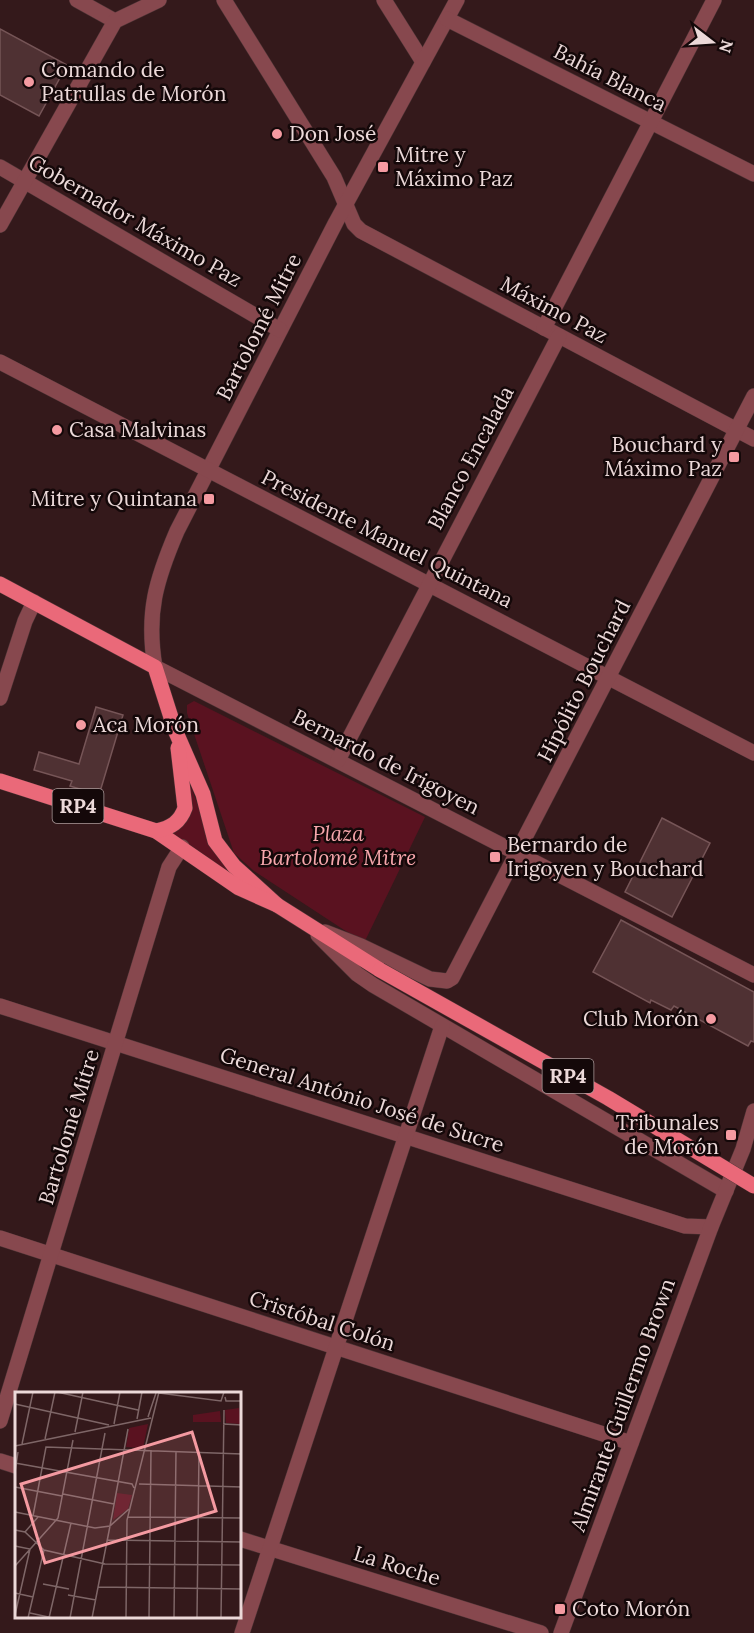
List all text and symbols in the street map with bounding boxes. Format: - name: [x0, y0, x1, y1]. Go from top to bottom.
- north arrow: [682, 12, 742, 72]
- street label: Bahía Blanca: [549, 38, 671, 118]
- text: N: [715, 38, 738, 55]
- place label: Comando de Patrullas de Morón: [41, 56, 227, 107]
- marker: Comando de Patrullas de Morón: [22, 75, 36, 89]
- place label: Don José: [289, 120, 376, 147]
- marker: Don José: [270, 127, 284, 141]
- place label: Mitre y Máximo Paz: [395, 141, 513, 192]
- street label: Gobernador Máximo Paz: [24, 148, 247, 293]
- marker: Mitre y Máximo Paz: [376, 160, 390, 174]
- street label: Bartolomé Mitre: [210, 249, 307, 405]
- street label: Máximo Paz: [496, 270, 613, 349]
- street label: Blanco Encalada: [421, 381, 520, 534]
- place label: Casa Malvinas: [69, 416, 206, 443]
- marker: Casa Malvinas: [50, 423, 64, 437]
- place label: Bouchard y Máximo Paz: [604, 431, 722, 482]
- marker: Bouchard y Máximo Paz: [727, 450, 741, 464]
- street label: Presidente Manuel Quintana: [257, 463, 518, 614]
- place label: Mitre y Quintana: [31, 485, 197, 512]
- marker: Mitre y Quintana: [202, 492, 216, 506]
- street label: Hipólito Bouchard: [531, 595, 636, 767]
- street label: Bernardo de Irigoyen: [288, 703, 485, 821]
- place label: Aca Morón: [92, 711, 199, 738]
- marker: Aca Morón: [74, 718, 88, 732]
- road number: RP4: [52, 789, 104, 823]
- park label: Plaza Bartolomé Mitre: [260, 820, 416, 871]
- place label: Bernardo de Irigoyen y Bouchard: [507, 831, 704, 882]
- marker: Bernardo de Irigoyen y Bouchard: [488, 850, 502, 864]
- place label: Club Morón: [583, 1005, 699, 1032]
- marker: Club Morón: [704, 1012, 718, 1026]
- street label: General António José de Sucre: [217, 1041, 508, 1158]
- street label: Bartolomé Mitre: [32, 1046, 105, 1208]
- road number: RP4: [542, 1059, 594, 1093]
- place label: Tribunales de Morón: [616, 1109, 719, 1160]
- marker: Tribunales de Morón: [724, 1128, 738, 1142]
- street label: Almirante Guillermo Brown: [564, 1274, 681, 1536]
- street label: Cristóbal Colón: [246, 1284, 399, 1357]
- inset map: [15, 1392, 242, 1618]
- street label: La Roche: [350, 1540, 444, 1592]
- place label: Coto Morón: [572, 1595, 691, 1622]
- marker: Coto Morón: [553, 1602, 567, 1616]

